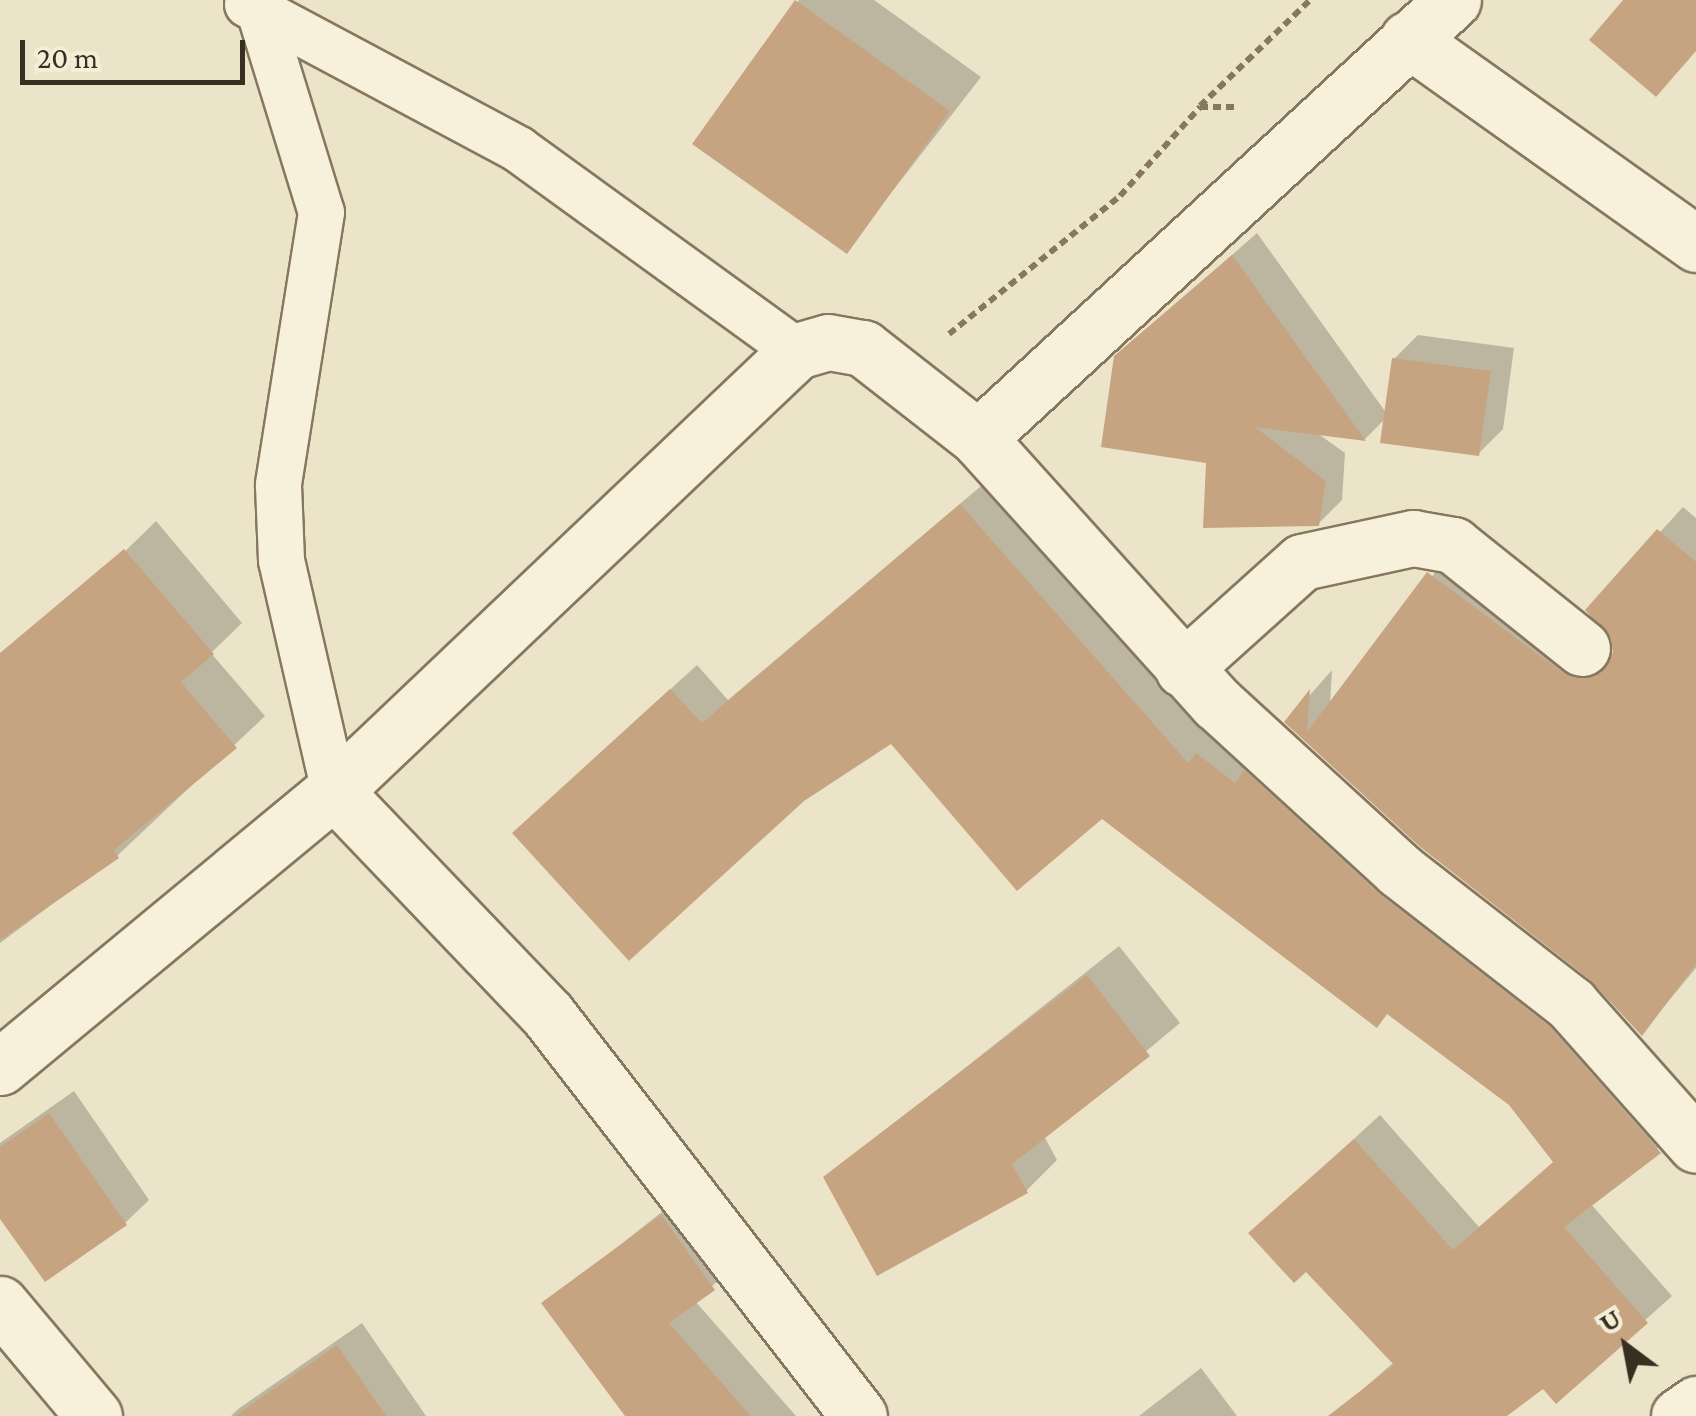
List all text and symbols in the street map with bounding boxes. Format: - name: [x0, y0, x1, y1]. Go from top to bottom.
- scale bar: [25, 20, 250, 82]
- text: 20 m: [37, 41, 98, 74]
- north arrow: [1576, 1296, 1676, 1396]
- text: U: [1593, 1302, 1626, 1338]

